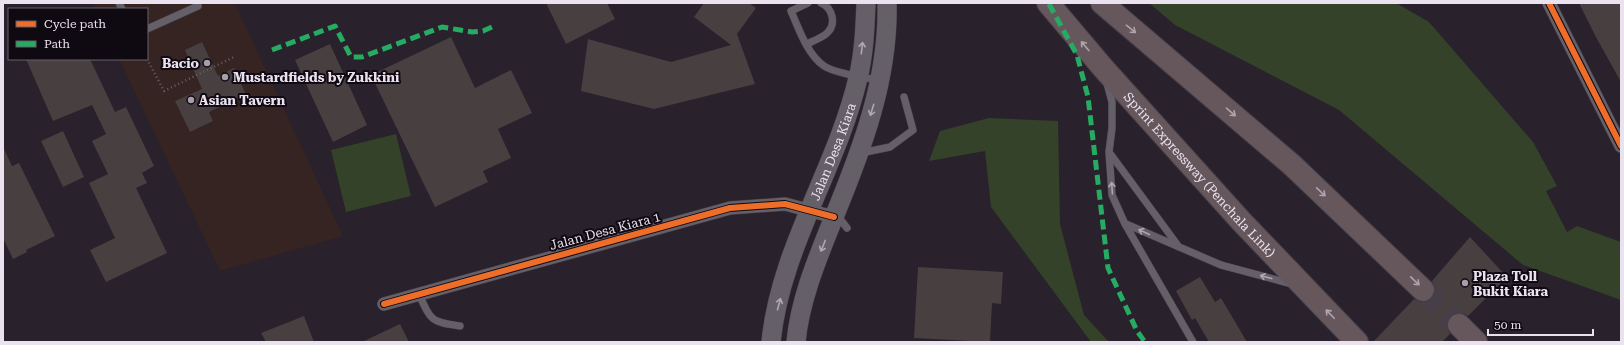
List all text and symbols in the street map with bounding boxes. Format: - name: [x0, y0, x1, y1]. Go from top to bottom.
- legend: [8, 8, 148, 60]
- text: Cycle path: [44, 17, 106, 31]
- one-way arrow: [1126, 24, 1137, 33]
- text: Path: [44, 37, 70, 51]
- one-way arrow: [1080, 41, 1089, 52]
- one-way arrow: [858, 42, 866, 55]
- place label: Bacio: [162, 56, 199, 71]
- marker: Bacio: [202, 58, 212, 68]
- place label: Mustardfields by Zukkini: [233, 70, 400, 85]
- marker: Mustardfields by Zukkini: [220, 72, 230, 82]
- street label: Sprint Expressway (Penchala Link): [1121, 89, 1279, 260]
- place label: Asian Tavern: [199, 93, 285, 108]
- marker: Asian Tavern: [186, 95, 196, 105]
- street label: Jalan Desa Kiara: [807, 101, 858, 203]
- one-way arrow: [868, 104, 875, 117]
- one-way arrow: [1226, 108, 1236, 117]
- one-way arrow: [1108, 182, 1115, 195]
- one-way arrow: [1316, 187, 1326, 197]
- street label: Jalan Desa Kiara 1: [548, 209, 662, 253]
- one-way arrow: [1139, 228, 1151, 236]
- one-way arrow: [819, 239, 826, 251]
- place label: Plaza Toll Bukit Kiara: [1473, 269, 1549, 299]
- one-way arrow: [1260, 273, 1273, 280]
- one-way arrow: [1410, 277, 1420, 286]
- marker: Plaza Toll Bukit Kiara: [1460, 278, 1470, 288]
- one-way arrow: [775, 298, 783, 311]
- one-way arrow: [1325, 309, 1335, 319]
- scale bar: [1488, 311, 1593, 337]
- text: 50 m: [1494, 318, 1521, 332]

